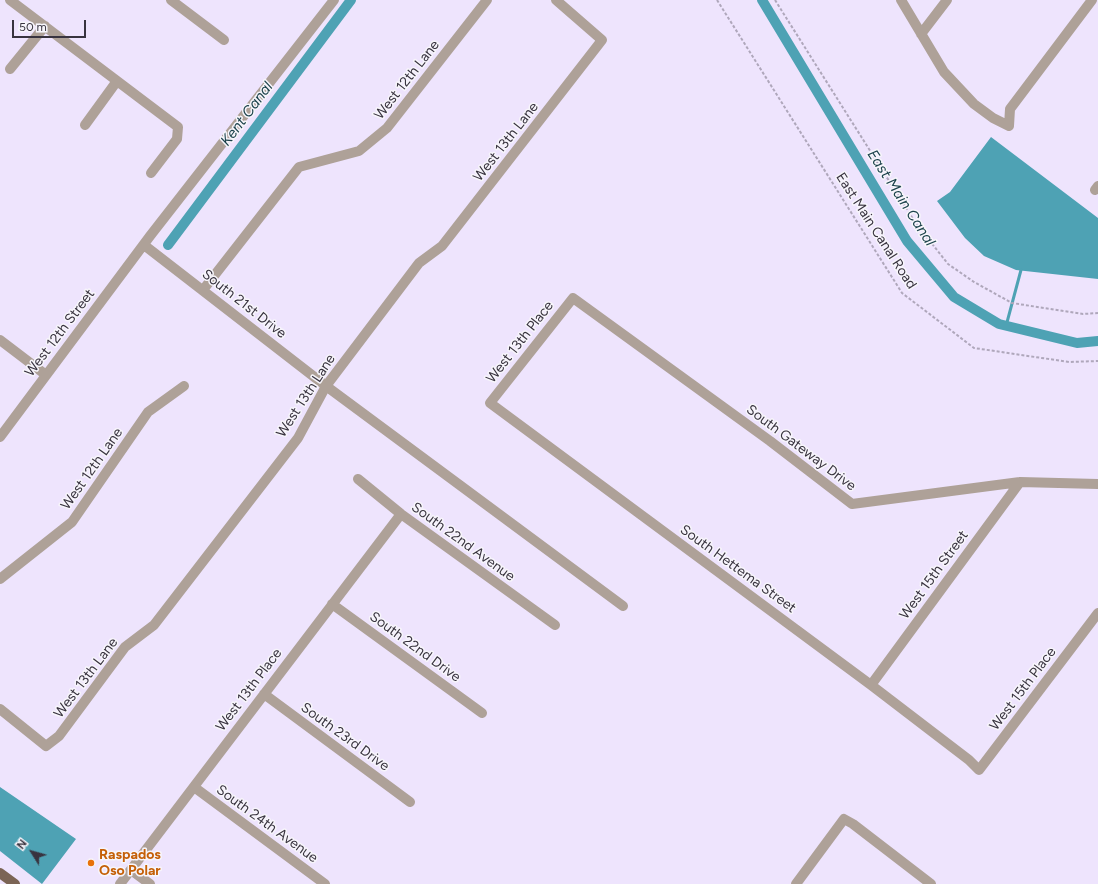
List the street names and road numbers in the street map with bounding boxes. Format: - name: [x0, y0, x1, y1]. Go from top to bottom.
- street label: West 12th Lane: [371, 37, 443, 123]
- street label: West 13th Lane: [470, 99, 542, 185]
- street label: East Main Canal Road: [832, 170, 920, 292]
- street label: South 21st Drive: [199, 266, 289, 342]
- street label: West 12th Street: [22, 286, 98, 380]
- street label: West 13th Place: [483, 298, 557, 386]
- street label: West 13th Lane: [273, 351, 339, 441]
- street label: South Gateway Drive: [743, 401, 859, 495]
- street label: West 12th Lane: [58, 425, 126, 513]
- street label: South 22nd Avenue: [408, 499, 518, 585]
- street label: South Hettema Street: [677, 521, 799, 617]
- street label: West 15th Street: [896, 527, 972, 623]
- street label: South 22nd Drive: [366, 608, 464, 686]
- street label: West 13th Lane: [51, 635, 121, 721]
- street label: West 15th Place: [986, 644, 1060, 734]
- street label: West 13th Place: [212, 645, 286, 735]
- street label: South 23rd Drive: [297, 699, 393, 775]
- street label: South 24th Avenue: [213, 781, 321, 867]

